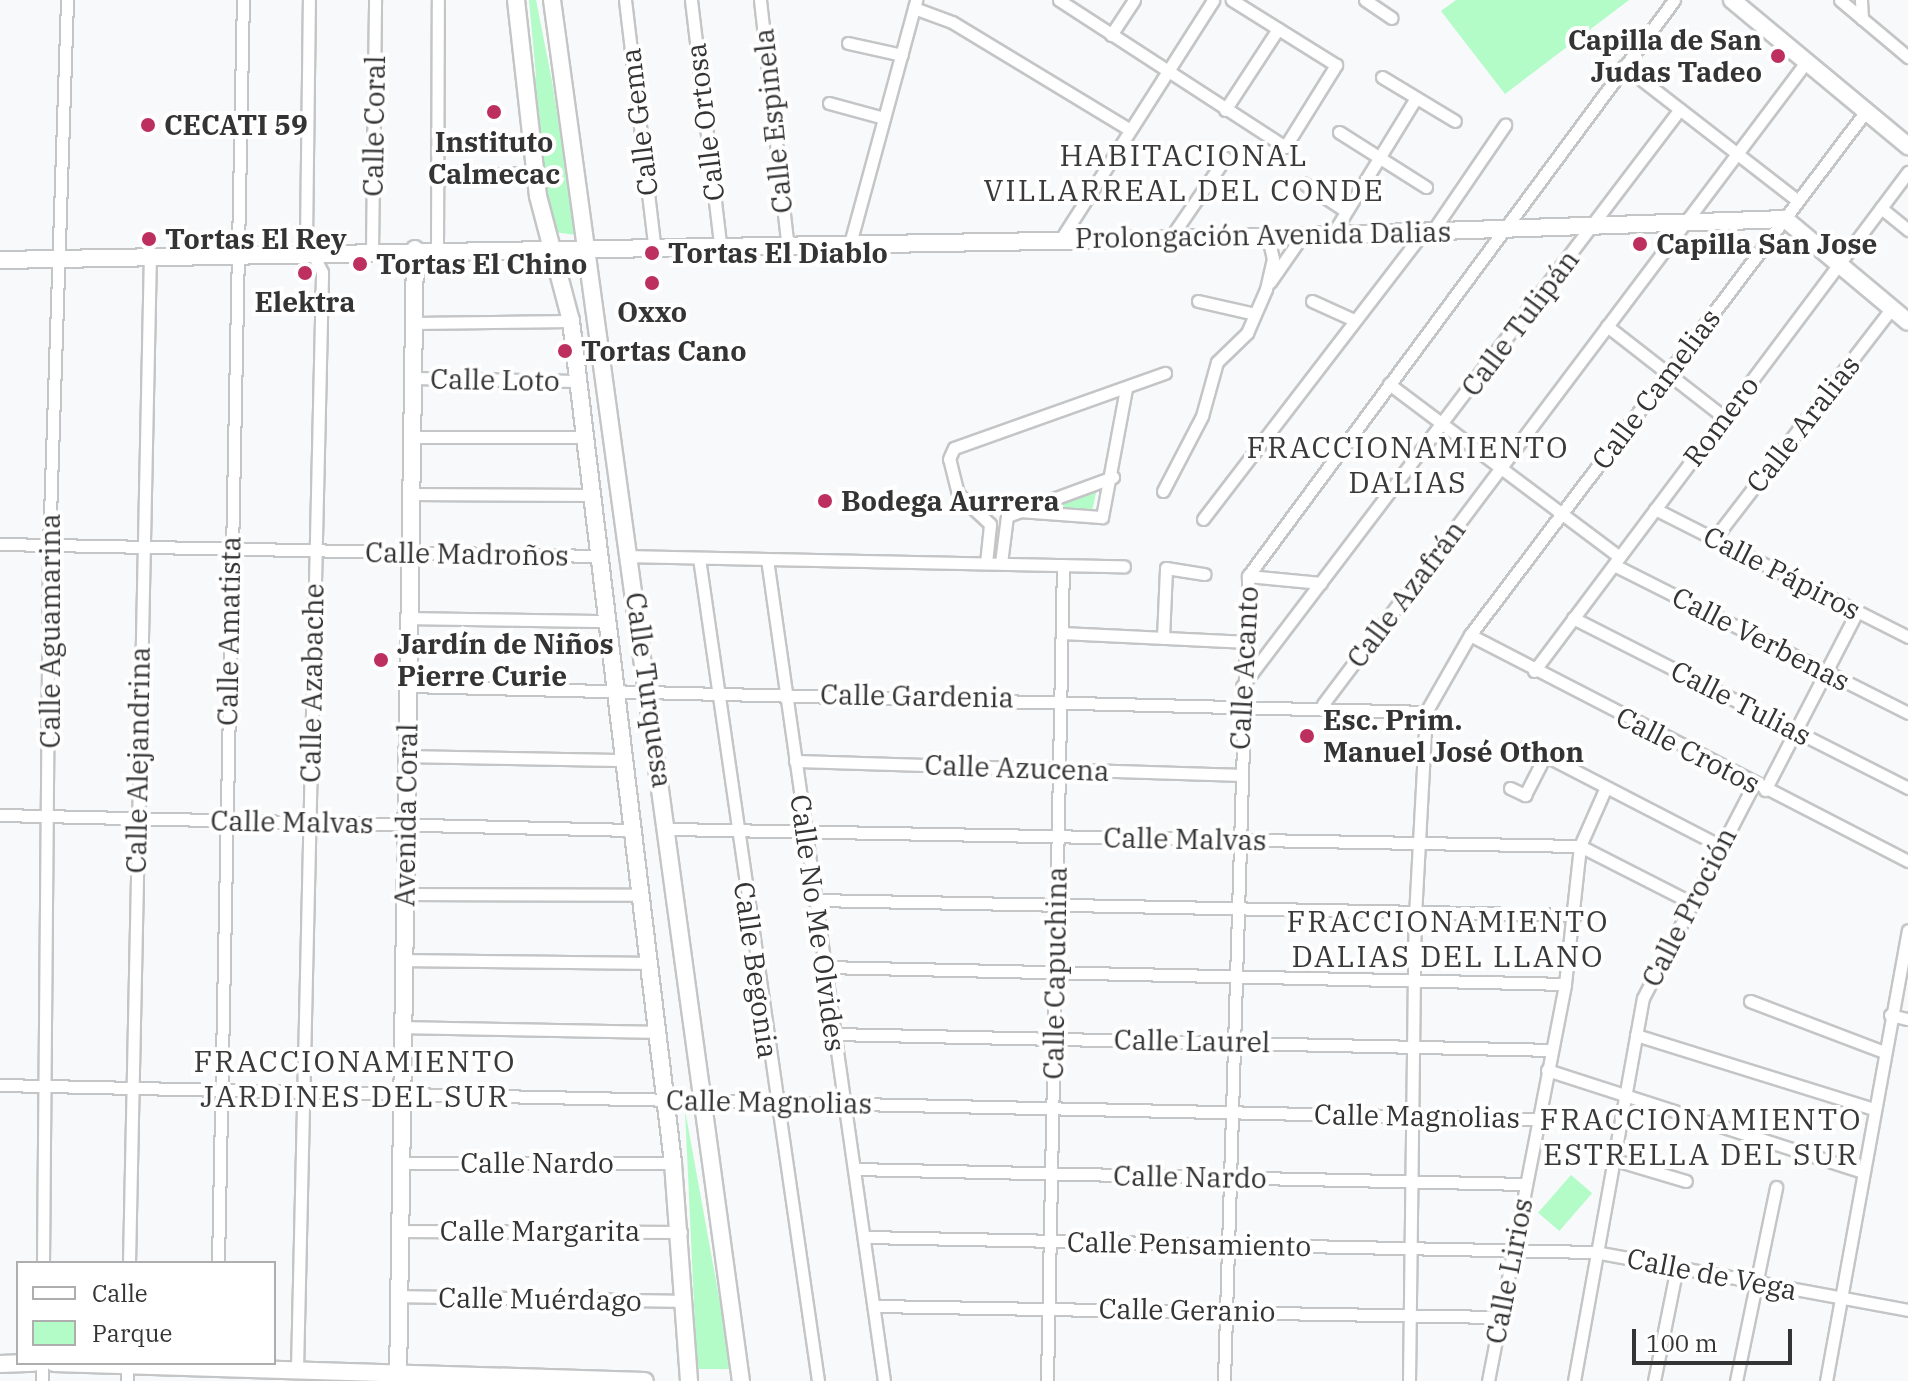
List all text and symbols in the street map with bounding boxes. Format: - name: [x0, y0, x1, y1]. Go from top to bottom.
- place label: Capilla de San Judas Tadeo: [1568, 23, 1762, 89]
- street label: Calle Espinela: [747, 27, 799, 215]
- street label: Calle Ortosa: [679, 41, 731, 203]
- street label: Calle Gema: [613, 46, 665, 198]
- marker: Capilla de San Judas Tadeo: [1769, 47, 1787, 65]
- street label: Calle Coral: [356, 55, 392, 197]
- marker: Instituto Calmecac: [485, 103, 503, 121]
- place label: CECATI 59: [164, 108, 308, 142]
- marker: CECATI 59: [139, 116, 157, 134]
- place label: Instituto Calmecac: [428, 125, 560, 191]
- district label: HABITACIONAL VILLARREAL DEL CONDE: [983, 137, 1385, 208]
- street label: Prolongación Avenida Dalias: [1075, 215, 1451, 255]
- place label: Tortas El Rey: [165, 222, 347, 256]
- place label: Capilla San Jose: [1656, 227, 1877, 261]
- marker: Tortas El Rey: [140, 230, 158, 248]
- marker: Capilla San Jose: [1631, 235, 1649, 253]
- place label: Tortas El Diablo: [668, 236, 888, 270]
- street label: Calle Tulipán: [1454, 243, 1586, 403]
- marker: Tortas El Diablo: [643, 244, 661, 262]
- place label: Tortas El Chino: [376, 247, 587, 281]
- marker: Tortas El Chino: [351, 255, 369, 273]
- marker: Elektra: [296, 264, 314, 282]
- marker: Oxxo: [643, 274, 661, 292]
- place label: Elektra: [255, 285, 355, 319]
- place label: Oxxo: [617, 295, 687, 329]
- street label: Calle Camelias: [1585, 302, 1727, 476]
- place label: Tortas Cano: [581, 334, 746, 368]
- marker: Tortas Cano: [556, 342, 574, 360]
- street label: Calle Aralias: [1739, 349, 1867, 499]
- street label: Calle Loto: [430, 362, 560, 398]
- street label: Romero: [1676, 369, 1766, 473]
- district label: FRACCIONAMIENTO DALIAS: [1246, 429, 1570, 500]
- place label: Bodega Aurrera: [841, 484, 1060, 518]
- marker: Bodega Aurrera: [816, 492, 834, 510]
- street label: Calle Aguamarina: [33, 514, 67, 748]
- street label: Calle Azafrán: [1340, 514, 1472, 674]
- street label: Calle Pápiros: [1698, 519, 1866, 627]
- street label: Calle Madroños: [365, 535, 569, 573]
- street label: Calle Amatista: [211, 536, 247, 726]
- street label: Calle Verbenas: [1667, 580, 1855, 698]
- street label: Calle Azabache: [293, 583, 331, 783]
- street label: Calle Acanto: [1223, 585, 1265, 751]
- street label: Calle Turquesa: [619, 590, 679, 790]
- place label: Jardín de Niños Pierre Curie: [397, 627, 614, 693]
- street label: Calle Alejandrina: [119, 646, 157, 874]
- marker: Jardín de Niños Pierre Curie: [372, 651, 390, 669]
- street label: Calle Tulias: [1665, 653, 1817, 753]
- street label: Calle Gardenia: [820, 678, 1014, 714]
- street label: Calle Crotos: [1611, 699, 1765, 801]
- place label: Esc. Prim. Manuel José Othon: [1323, 703, 1584, 769]
- street label: Avenida Coral: [388, 723, 424, 907]
- marker: Esc. Prim. Manuel José Othon: [1298, 727, 1316, 745]
- street label: Calle Azucena: [924, 748, 1110, 788]
- street label: Calle No Me Olvides: [783, 792, 853, 1054]
- street label: Calle Malvas: [210, 804, 374, 840]
- street label: Calle Malvas: [1103, 821, 1267, 857]
- street label: Calle Proción: [1635, 822, 1743, 992]
- street label: Calle Capuchina: [1036, 866, 1074, 1080]
- street label: Calle Begonia: [727, 879, 785, 1061]
- district label: FRACCIONAMIENTO DALIAS DEL LLANO: [1286, 903, 1610, 974]
- street label: Calle Laurel: [1114, 1023, 1270, 1059]
- district label: FRACCIONAMIENTO JARDINES DEL SUR: [193, 1043, 517, 1114]
- street label: Calle Magnolias: [666, 1083, 872, 1121]
- street label: Calle Magnolias: [1314, 1097, 1520, 1135]
- district label: FRACCIONAMIENTO ESTRELLA DEL SUR: [1539, 1101, 1863, 1172]
- street label: Calle Nardo: [460, 1146, 614, 1180]
- street label: Calle Nardo: [1113, 1159, 1267, 1195]
- street label: Calle Lirios: [1478, 1195, 1540, 1347]
- street label: Calle Margarita: [440, 1214, 640, 1248]
- street label: Calle Pensamiento: [1067, 1225, 1311, 1263]
- street label: Calle de Vega: [1624, 1241, 1800, 1307]
- legend: [16, 1261, 276, 1365]
- text: Calle: [92, 1277, 148, 1309]
- street label: Calle Muérdago: [438, 1280, 642, 1318]
- street label: Calle Geranio: [1098, 1292, 1276, 1328]
- scale bar: [1636, 1313, 1796, 1363]
- text: Parque: [92, 1317, 172, 1349]
- text: 100 m: [1646, 1327, 1718, 1359]

